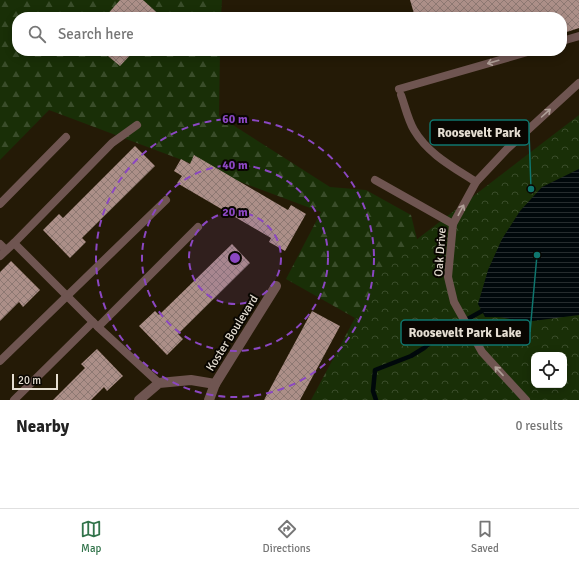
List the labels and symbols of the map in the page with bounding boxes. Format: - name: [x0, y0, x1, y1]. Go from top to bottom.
- one-way arrow: [487, 59, 500, 66]
- one-way arrow: [541, 108, 551, 118]
- text: 60 m: [222, 112, 248, 127]
- callout: Roosevelt Park: [430, 120, 529, 145]
- text: Roosevelt Park: [437, 125, 521, 141]
- text: 40 m: [222, 158, 248, 173]
- one-way arrow: [458, 204, 465, 216]
- text: 20 m: [222, 205, 248, 220]
- street label: Oak Drive: [431, 227, 450, 277]
- centre of rings: [228, 251, 242, 265]
- street label: Koster Boulevard: [203, 292, 262, 374]
- callout: Roosevelt Park Lake: [401, 320, 530, 345]
- text: Roosevelt Park Lake: [408, 325, 522, 341]
- one-way arrow: [495, 366, 504, 377]
- scale bar: [12, 372, 58, 391]

